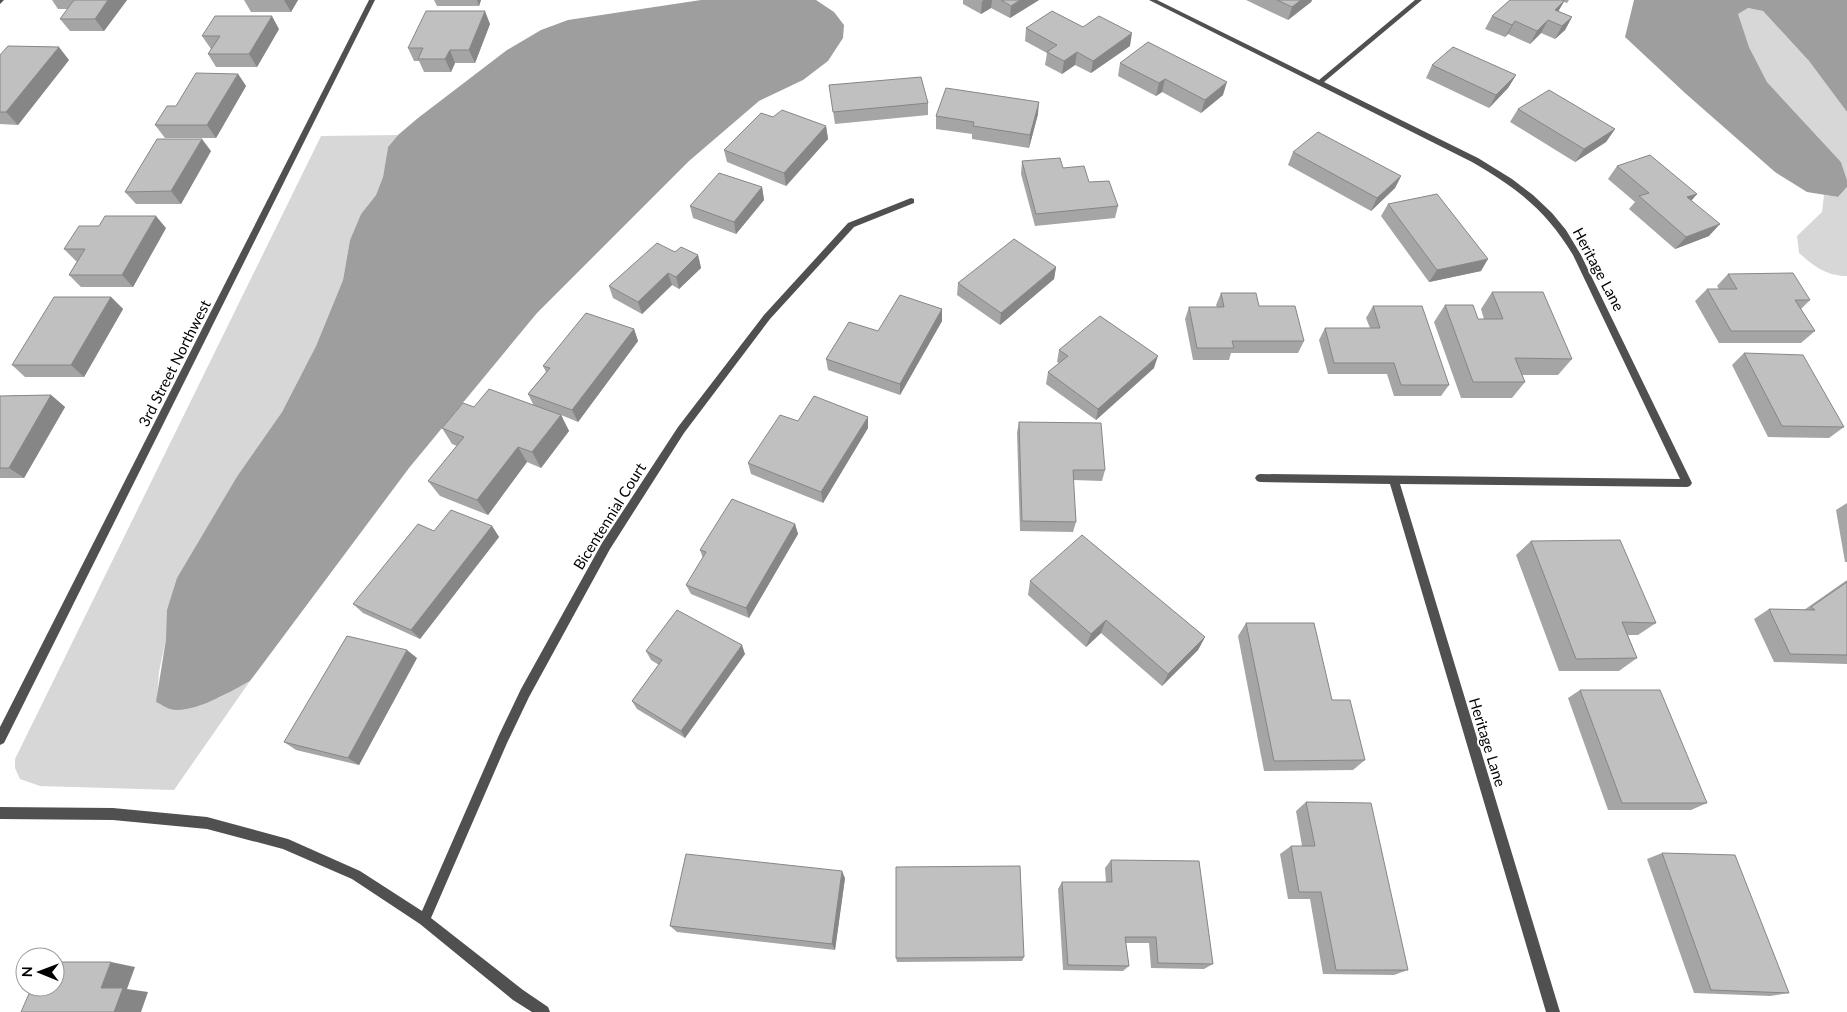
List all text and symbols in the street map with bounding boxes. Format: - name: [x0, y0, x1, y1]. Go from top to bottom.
- street label: Heritage Lane: [1569, 224, 1629, 314]
- street label: 3rd Street Northwest: [134, 296, 214, 429]
- street label: Bicentennial Court: [569, 459, 649, 573]
- street label: Heritage Lane: [1466, 695, 1510, 789]
- north arrow: [15, 947, 65, 997]
- text: N: [18, 966, 35, 977]

